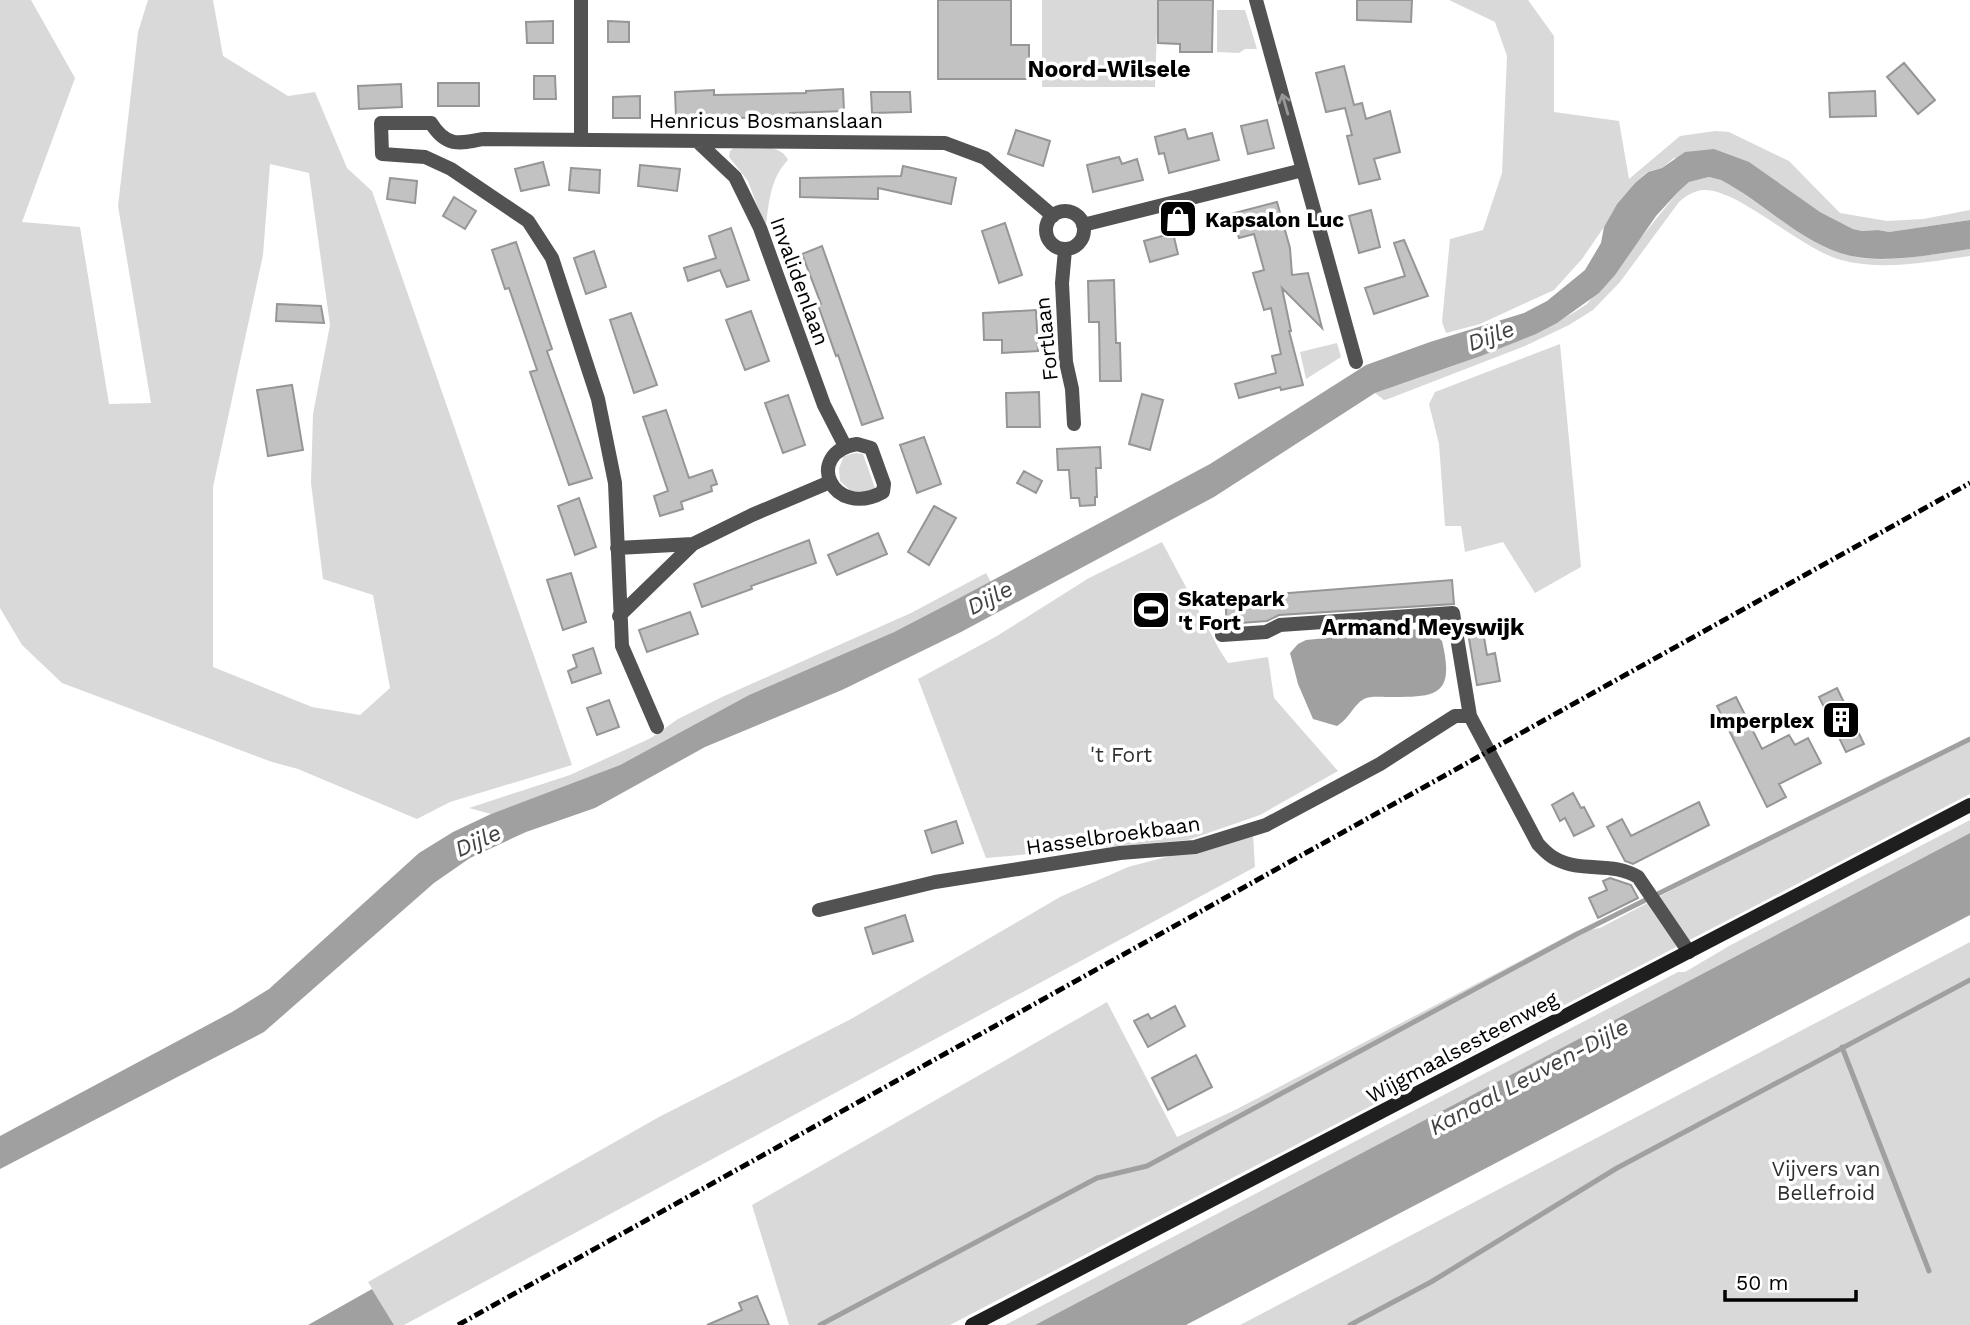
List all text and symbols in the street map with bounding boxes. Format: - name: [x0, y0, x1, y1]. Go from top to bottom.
- district label: Noord-Wilsele: [1027, 56, 1191, 83]
- one-way arrow: [1278, 93, 1291, 116]
- street label: Henricus Bosmanslaan: [649, 108, 883, 133]
- shop icon: Kapsalon Luc: [1157, 198, 1199, 240]
- place label: Kapsalon Luc: [1205, 207, 1344, 232]
- street label: Invalidenlaan: [765, 213, 835, 349]
- street label: Fortlaan: [1029, 296, 1063, 382]
- water label: Dijle: [1464, 315, 1518, 357]
- water label: Dijle: [963, 575, 1017, 621]
- place label: Skatepark 't Fort: [1178, 586, 1286, 635]
- sports icon: Skatepark 't Fort: [1130, 589, 1172, 631]
- district label: Armand Meyswijk: [1322, 614, 1525, 641]
- building icon: Imperplex: [1820, 699, 1862, 741]
- place label: Imperplex: [1709, 708, 1815, 733]
- park label: 't Fort: [1090, 742, 1152, 767]
- street label: Hasselbroekbaan: [1024, 810, 1202, 860]
- water label: Dijle: [451, 819, 505, 863]
- street label: Wijgmaalsesteenweg: [1362, 985, 1563, 1108]
- water label: Kanaal Leuven-Dijle: [1425, 1013, 1633, 1141]
- park label: Vijvers van Bellefroid: [1771, 1156, 1881, 1205]
- scale bar: [1725, 1258, 1856, 1302]
- text: 50 m: [1736, 1270, 1788, 1295]

